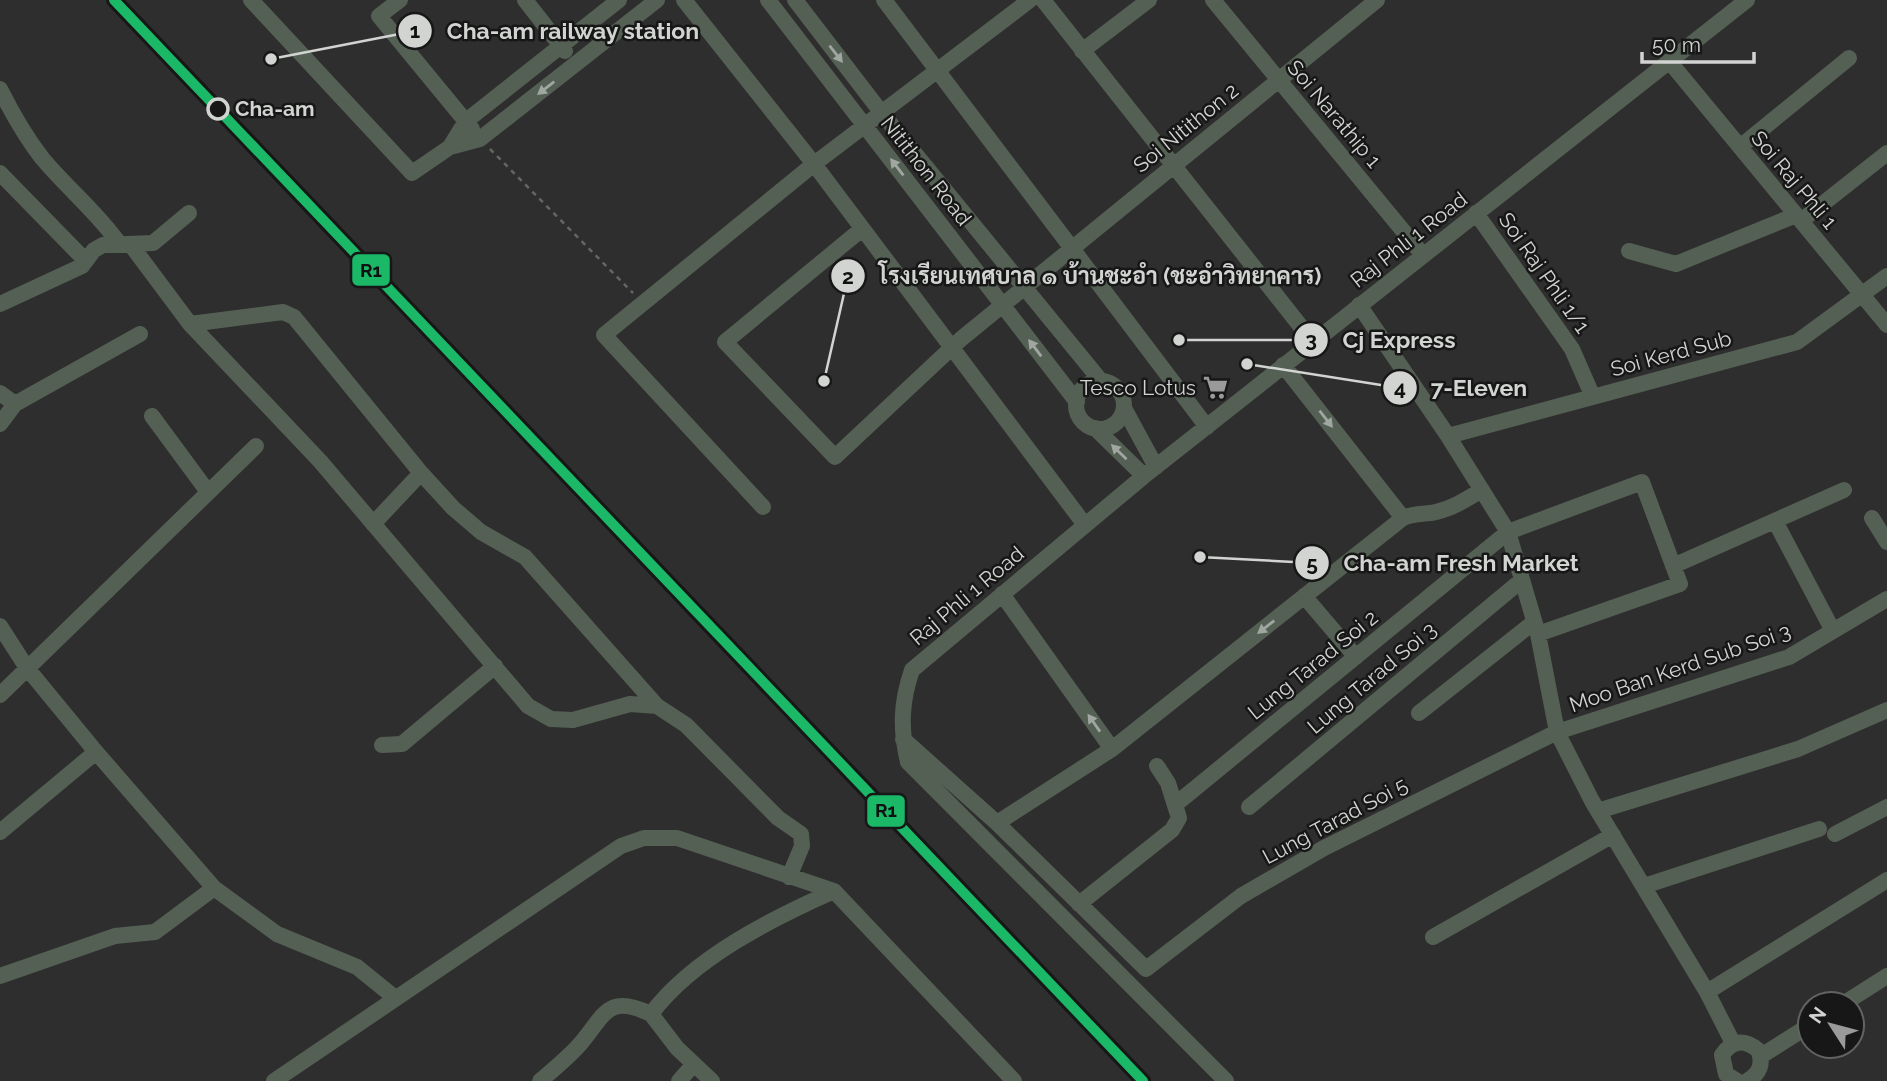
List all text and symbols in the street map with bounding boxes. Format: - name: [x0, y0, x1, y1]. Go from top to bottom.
- callout: Cha-am railway station: [397, 9, 713, 53]
- text: Cha-am railway station: [447, 17, 699, 44]
- text: 1: [410, 18, 420, 43]
- scale bar: [1642, 21, 1754, 65]
- text: 50 m: [1652, 32, 1701, 57]
- one-way arrow: [829, 45, 843, 63]
- street label: Soi Narathip 1: [1282, 55, 1387, 172]
- street label: Soi Nitithon 2: [1128, 78, 1243, 178]
- one-way arrow: [537, 80, 555, 95]
- place label: Cha-am: [235, 96, 315, 121]
- marker: Cha-am: [207, 98, 229, 120]
- street label: Nitithon Road: [876, 111, 977, 230]
- street label: Soi Raj Phli 1: [1746, 126, 1843, 234]
- one-way arrow: [889, 159, 904, 177]
- street label: Raj Phli 1 Road: [1346, 186, 1472, 293]
- street label: Soi Raj Phli 1/1: [1494, 208, 1595, 338]
- line badge: R1: [351, 253, 391, 287]
- callout: โรงเรียนเทศบาล ๑ บ้านชะอำ (ชะอำวิทยาคาร): [830, 254, 1336, 298]
- text: R1: [360, 259, 382, 281]
- text: โรงเรียนเทศบาล ๑ บ้านชะอำ (ชะอำวิทยาคาร): [877, 260, 1321, 289]
- text: 2: [842, 264, 854, 289]
- callout: Cj Express: [1293, 318, 1469, 362]
- street label: Soi Kerd Sub: [1608, 325, 1734, 382]
- text: Cj Express: [1342, 326, 1456, 353]
- text: 3: [1305, 327, 1317, 352]
- one-way arrow: [1029, 339, 1043, 357]
- callout: 7-Eleven: [1382, 366, 1542, 410]
- supermarket icon: Tesco Lotus: [1202, 374, 1230, 402]
- text: 7-Eleven: [1431, 374, 1527, 401]
- place label: Tesco Lotus: [1080, 375, 1196, 400]
- text: 4: [1394, 375, 1406, 400]
- one-way arrow: [1318, 410, 1332, 428]
- one-way arrow: [1111, 444, 1128, 461]
- street label: Raj Phli 1 Road: [905, 541, 1029, 650]
- callout: Cha-am Fresh Market: [1295, 541, 1593, 585]
- text: Cha-am Fresh Market: [1343, 549, 1579, 576]
- text: 5: [1306, 551, 1318, 576]
- street label: Lung Tarad Soi 2: [1243, 605, 1383, 725]
- street label: Lung Tarad Soi 3: [1302, 617, 1441, 739]
- street label: Moo Ban Kerd Sub Soi 3: [1566, 618, 1794, 717]
- one-way arrow: [1257, 619, 1275, 633]
- one-way arrow: [1087, 714, 1101, 732]
- street label: Lung Tarad Soi 5: [1258, 772, 1411, 869]
- line badge: R1: [866, 794, 906, 828]
- text: R1: [875, 799, 897, 821]
- north arrow: [1796, 990, 1866, 1060]
- text: N: [1804, 1003, 1830, 1027]

